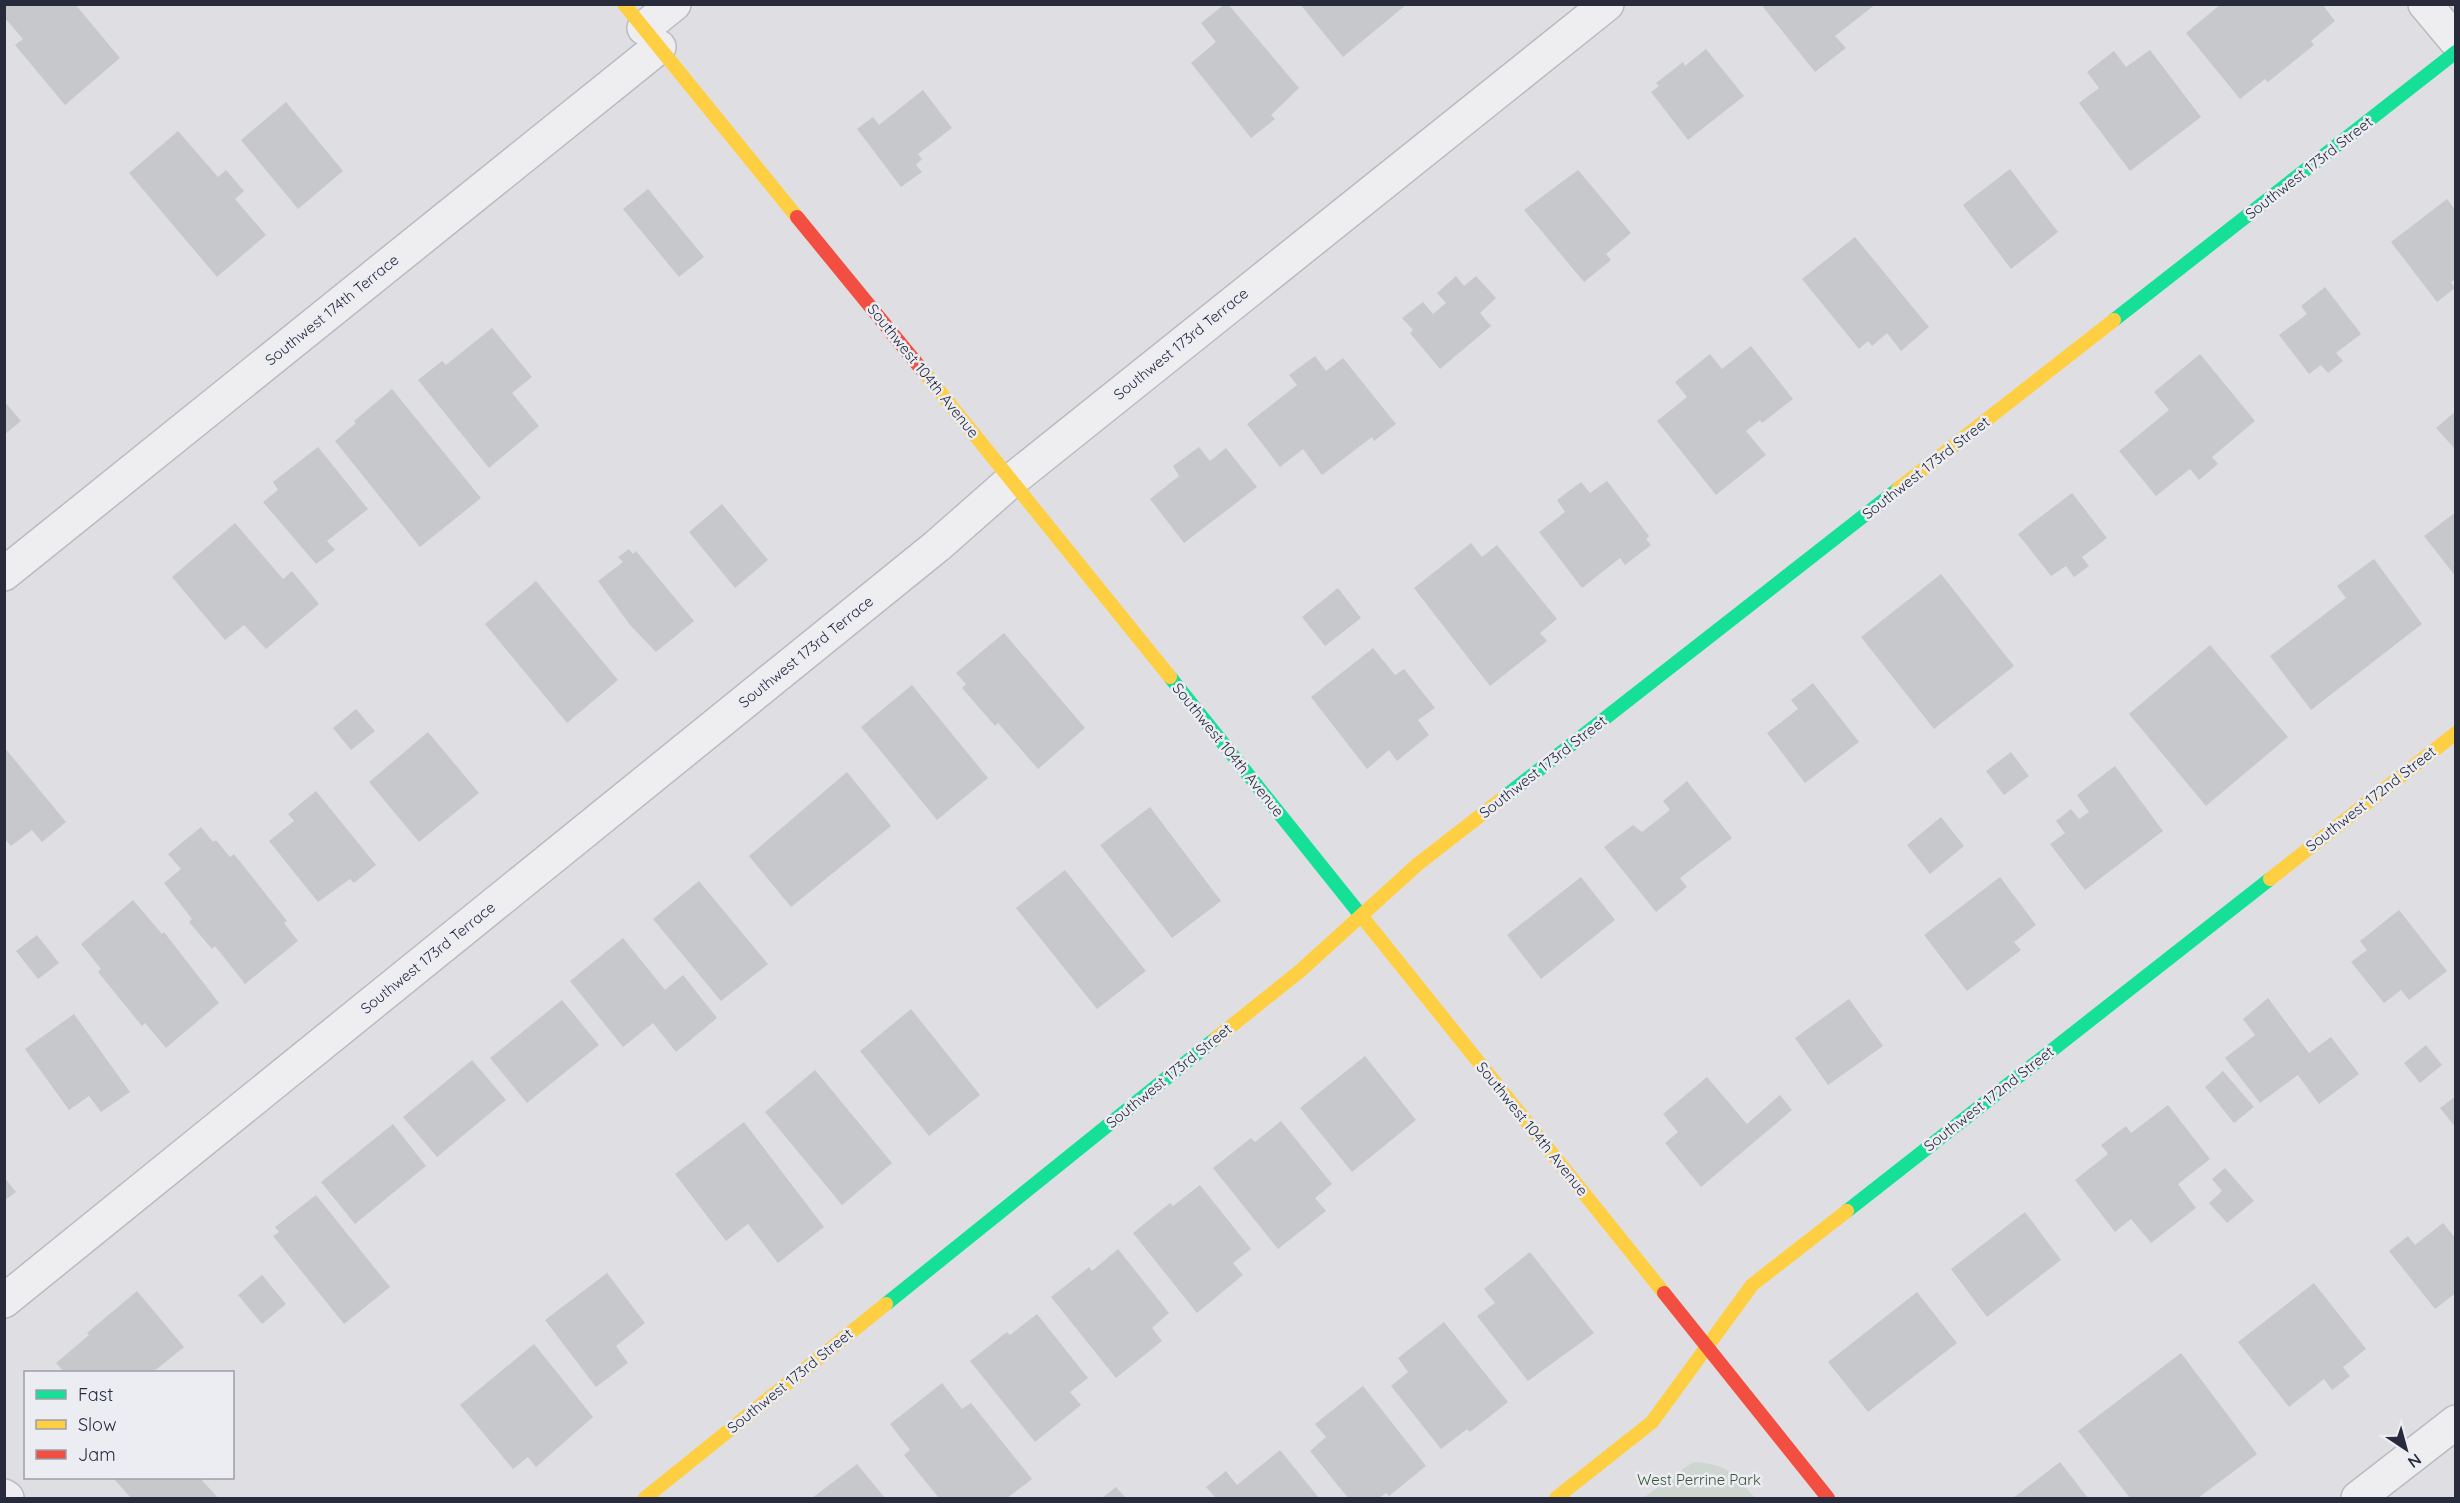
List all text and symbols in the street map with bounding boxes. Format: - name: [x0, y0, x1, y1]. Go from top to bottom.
- street label: Southwest 173rd Street: [2241, 112, 2376, 223]
- street label: Southwest 174th Terrace: [261, 250, 402, 369]
- street label: Southwest 173rd Terrace: [1110, 283, 1252, 404]
- street label: Southwest 104th Avenue: [863, 300, 983, 442]
- street label: Southwest 173rd Street: [1858, 412, 1993, 523]
- street label: Southwest 173rd Terrace: [735, 591, 877, 712]
- street label: Southwest 104th Avenue: [1168, 679, 1288, 821]
- street label: Southwest 173rd Street: [1475, 711, 1610, 822]
- street label: Southwest 172nd Street: [2302, 742, 2440, 855]
- street label: Southwest 173rd Terrace: [357, 897, 499, 1018]
- street label: Southwest 173rd Street: [1102, 1019, 1235, 1132]
- street label: Southwest 172nd Street: [1920, 1042, 2058, 1155]
- street label: Southwest 104th Avenue: [1472, 1058, 1592, 1200]
- street label: Southwest 173rd Street: [723, 1324, 856, 1437]
- legend: [24, 1371, 234, 1479]
- text: Fast: [78, 1383, 113, 1406]
- text: Slow: [78, 1413, 116, 1436]
- north arrow: [2376, 1419, 2436, 1479]
- text: Jam: [78, 1443, 116, 1466]
- text: N: [2404, 1450, 2425, 1473]
- park label: West Perrine Park: [1637, 1470, 1761, 1489]

